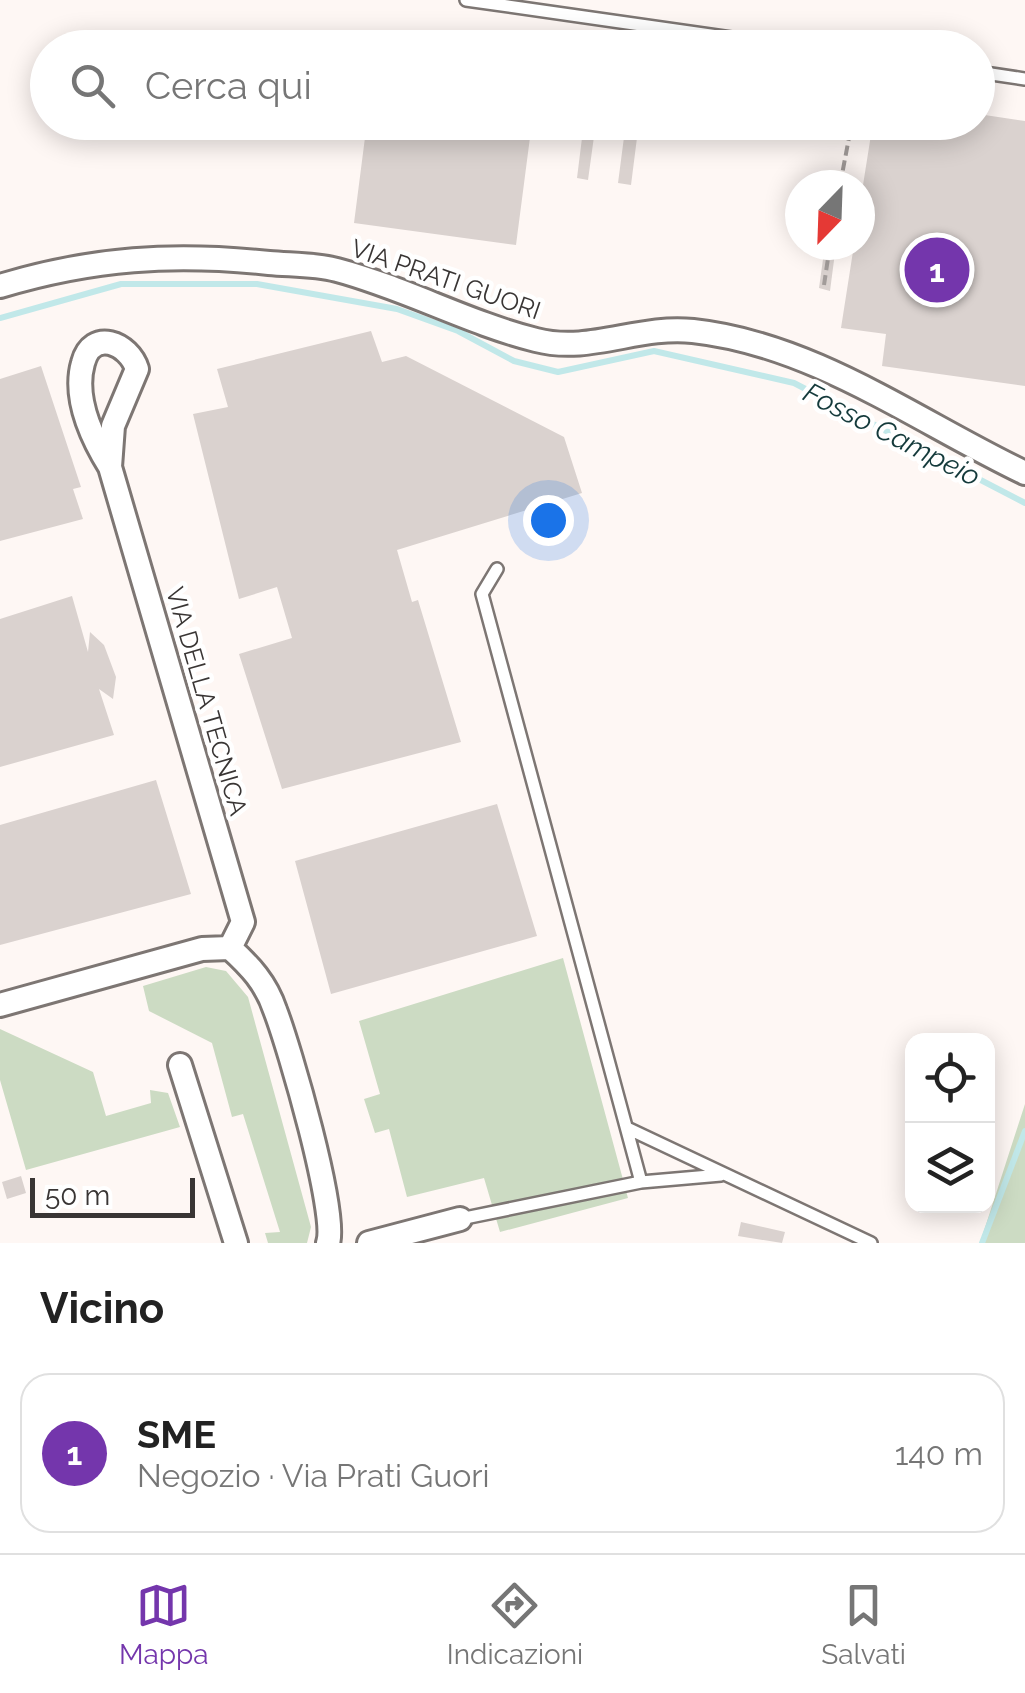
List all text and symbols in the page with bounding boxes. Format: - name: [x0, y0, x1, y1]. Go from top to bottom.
- search box: [30, 30, 995, 140]
- icon: search: [65, 58, 120, 113]
- text: Cerca qui: [145, 63, 312, 108]
- north arrow: [785, 170, 875, 260]
- street label: VIA PRATI GUORI: [347, 232, 545, 326]
- pin: 1: [904, 232, 970, 308]
- water label: Fosso Campeio: [798, 376, 986, 493]
- your location: [523, 495, 574, 546]
- street label: VIA DELLA TECNICA: [160, 583, 254, 819]
- map controls: [905, 1033, 995, 1213]
- button: locate: [905, 1033, 995, 1123]
- button: layers: [905, 1123, 995, 1213]
- scale bar: [30, 1173, 195, 1218]
- text: 50 m: [45, 1179, 110, 1212]
- text: Vicino: [40, 1284, 164, 1333]
- text: SME: [137, 1412, 216, 1457]
- text: 1: [67, 1435, 82, 1472]
- text: 140 m: [895, 1435, 983, 1472]
- text: Negozio · Via Prati Guori: [137, 1457, 489, 1494]
- tab: Mappa: [119, 1578, 209, 1671]
- tab: Indicazioni: [447, 1578, 583, 1671]
- tab: Salvati: [821, 1578, 906, 1671]

